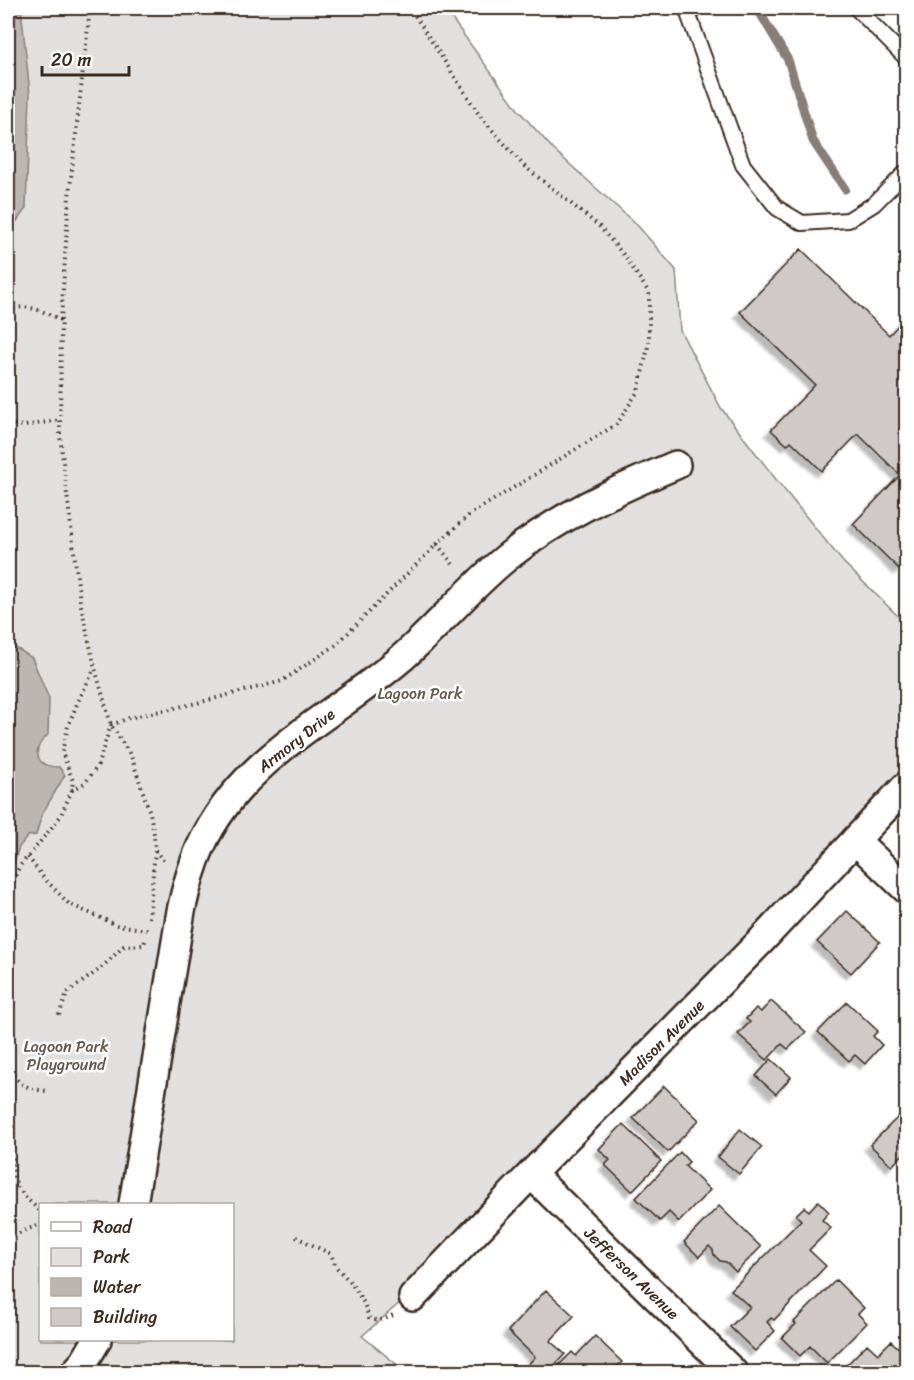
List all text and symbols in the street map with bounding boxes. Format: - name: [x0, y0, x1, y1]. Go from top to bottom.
- scale bar: [42, 39, 129, 77]
- text: 20 m: [51, 44, 91, 76]
- park label: Lagoon Park: [377, 679, 463, 708]
- street label: Armory Drive: [250, 700, 342, 781]
- street label: Madison Avenue: [611, 992, 712, 1093]
- park label: Lagoon Park Playground: [23, 1032, 109, 1079]
- legend: [39, 1203, 234, 1341]
- text: Road: [93, 1211, 133, 1243]
- street label: Jefferson Avenue: [576, 1219, 686, 1327]
- text: Park: [93, 1241, 130, 1273]
- text: Water: [93, 1271, 142, 1303]
- text: Building: [93, 1301, 157, 1333]

